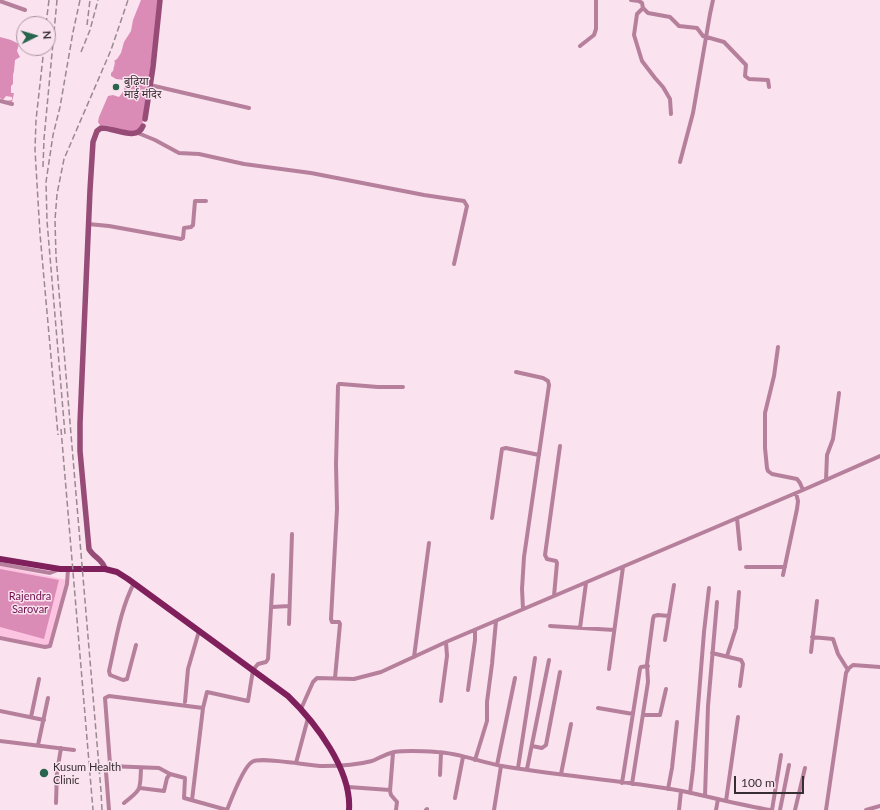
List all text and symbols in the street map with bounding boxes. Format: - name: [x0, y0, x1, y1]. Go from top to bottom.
- north arrow: [16, 16, 56, 56]
- text: N: [41, 30, 54, 40]
- place label: बुढ़िया माई मंदिर: [124, 74, 161, 100]
- marker: बुढ़िया माई मंदिर: [111, 82, 121, 92]
- park label: Rajendra Sarovar: [9, 589, 51, 615]
- place label: Kusum Health Clinic: [53, 760, 121, 786]
- marker: Kusum Health Clinic: [38, 767, 50, 779]
- scale bar: [736, 768, 806, 794]
- text: 100 m: [741, 775, 775, 790]

